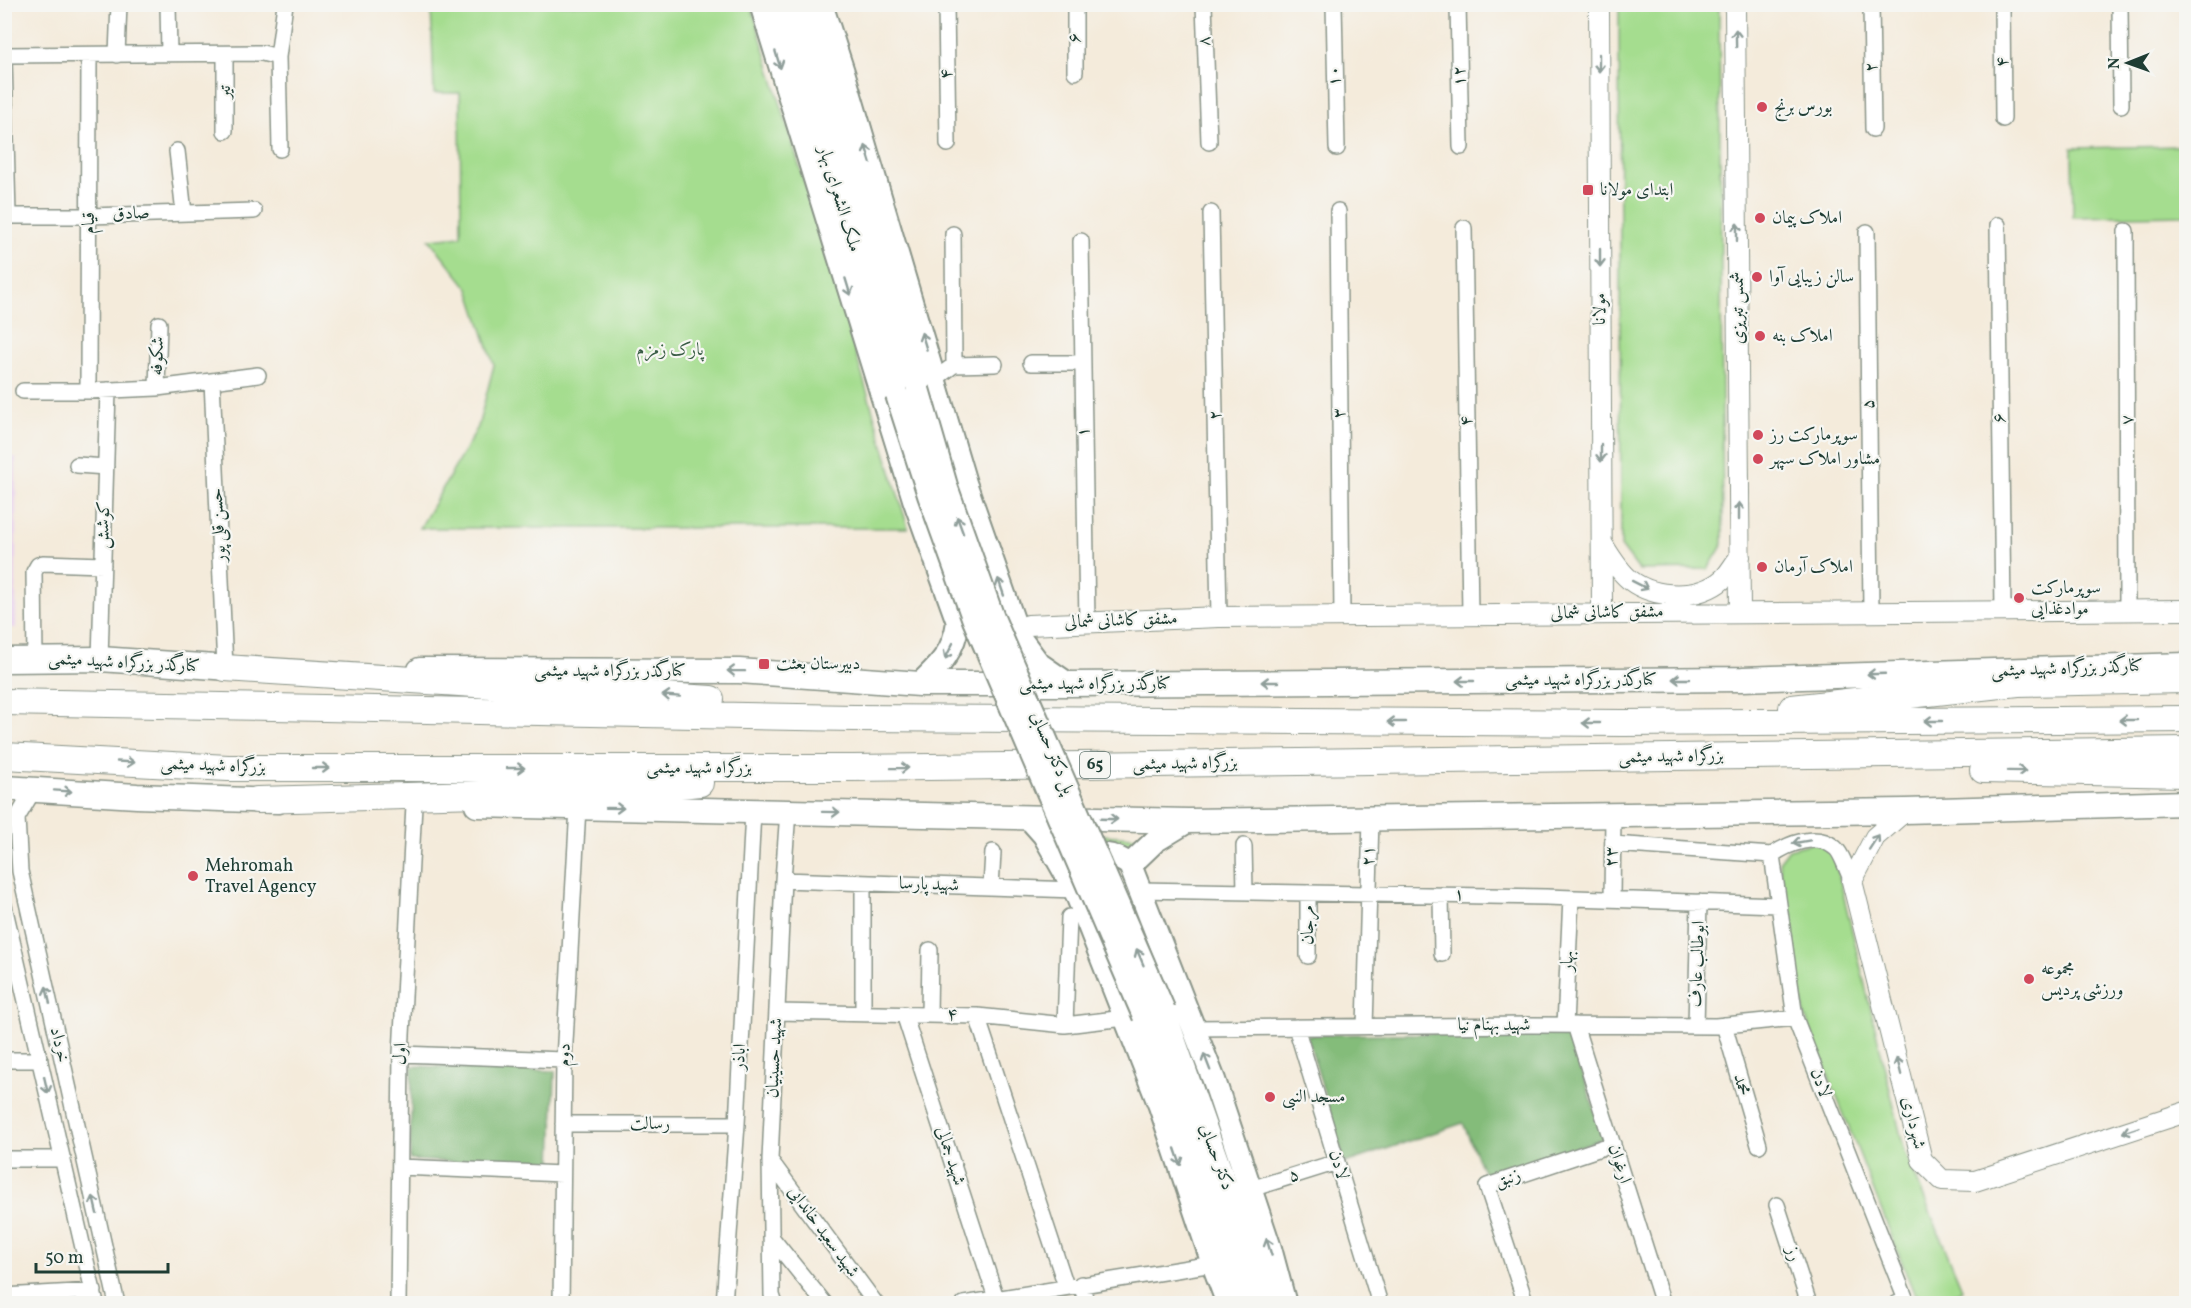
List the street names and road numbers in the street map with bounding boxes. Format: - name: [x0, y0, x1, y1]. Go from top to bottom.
- street label: ۶: [1063, 33, 1088, 43]
- street label: ۸: [1192, 36, 1218, 46]
- street label: ۴: [1990, 57, 2016, 67]
- street label: ۲: [1859, 62, 1885, 72]
- street label: ۱۰: [1322, 65, 1348, 87]
- street label: ۱۲: [1447, 65, 1473, 87]
- street label: ۴: [934, 69, 960, 79]
- street label: تیر: [213, 85, 238, 101]
- street label: ملک الشعرای بهار: [810, 141, 867, 255]
- street label: صادق: [112, 201, 150, 227]
- street label: قیام: [77, 212, 104, 234]
- street label: شمس تبریزی: [1726, 272, 1751, 344]
- street label: مولانا: [1588, 293, 1613, 325]
- street label: شکوفه: [145, 336, 171, 376]
- street label: ۵: [1856, 399, 1882, 409]
- street label: ۳: [1327, 408, 1353, 418]
- street label: ۲: [1203, 410, 1229, 420]
- street label: ۶: [1987, 413, 2013, 423]
- street label: ۷: [2115, 415, 2140, 425]
- street label: ۴: [1454, 416, 1480, 426]
- street label: ۱: [1071, 427, 1097, 437]
- street label: حسن قلی پور: [205, 487, 234, 565]
- street label: کوشش: [91, 501, 117, 549]
- street label: مشفق کاشانی شمالی: [1550, 600, 1664, 626]
- street label: مشفق کاشانی شمالی: [1064, 607, 1178, 635]
- street label: کنارگذر بزرگراه شهید میثمی: [48, 645, 201, 679]
- street label: کنارگذر بزرگراه شهید میثمی: [1991, 652, 2143, 684]
- street label: کنارگذر بزرگراه شهید میثمی: [534, 657, 686, 684]
- street label: کنارگذر بزرگراه شهید میثمی: [1505, 666, 1657, 693]
- street label: کنارگذر بزرگراه شهید میثمی: [1019, 670, 1171, 697]
- street label: پل دکتر حسابی: [1023, 708, 1081, 800]
- street label: بزرگراه شهید میثمی: [1618, 743, 1724, 770]
- street label: بزرگراه شهید میثمی: [1132, 750, 1238, 777]
- street label: بزرگراه شهید میثمی: [160, 751, 266, 780]
- road number: 65: [1080, 752, 1110, 778]
- street label: بزرگراه شهید میثمی: [646, 755, 752, 781]
- street label: ۲۱: [1356, 845, 1382, 867]
- street label: ۲۳: [1599, 846, 1625, 868]
- street label: شهید پارسا: [899, 871, 959, 899]
- street label: ۱: [1454, 882, 1464, 908]
- street label: مرجان: [1296, 905, 1321, 945]
- street label: ابوطالب عارف: [1684, 920, 1712, 1008]
- street label: بهار: [1555, 950, 1581, 974]
- street label: ۴: [947, 1002, 957, 1028]
- street label: شهید بهنام نیا: [1458, 1013, 1530, 1040]
- street label: شهید حسینیان: [760, 1017, 790, 1099]
- street label: خرداد: [43, 1025, 75, 1065]
- street label: اول: [388, 1043, 414, 1065]
- street label: دوم: [552, 1043, 580, 1067]
- street label: اباذر: [727, 1043, 753, 1073]
- street label: لادن: [1803, 1065, 1837, 1101]
- street label: محمد: [1726, 1071, 1756, 1099]
- street label: شهرداری: [1894, 1094, 1932, 1152]
- street label: رسالت: [630, 1112, 670, 1137]
- street label: دکتر حسابی: [1192, 1120, 1240, 1194]
- street label: شهید جمالی: [929, 1123, 971, 1189]
- street label: ارغوان: [1601, 1141, 1637, 1187]
- street label: لادن: [1322, 1147, 1354, 1183]
- street label: ۵: [1285, 1163, 1303, 1189]
- street label: زنبق: [1492, 1163, 1524, 1195]
- street label: شهید سعید خاندایی: [781, 1181, 865, 1283]
- street label: رز: [1778, 1241, 1807, 1265]

